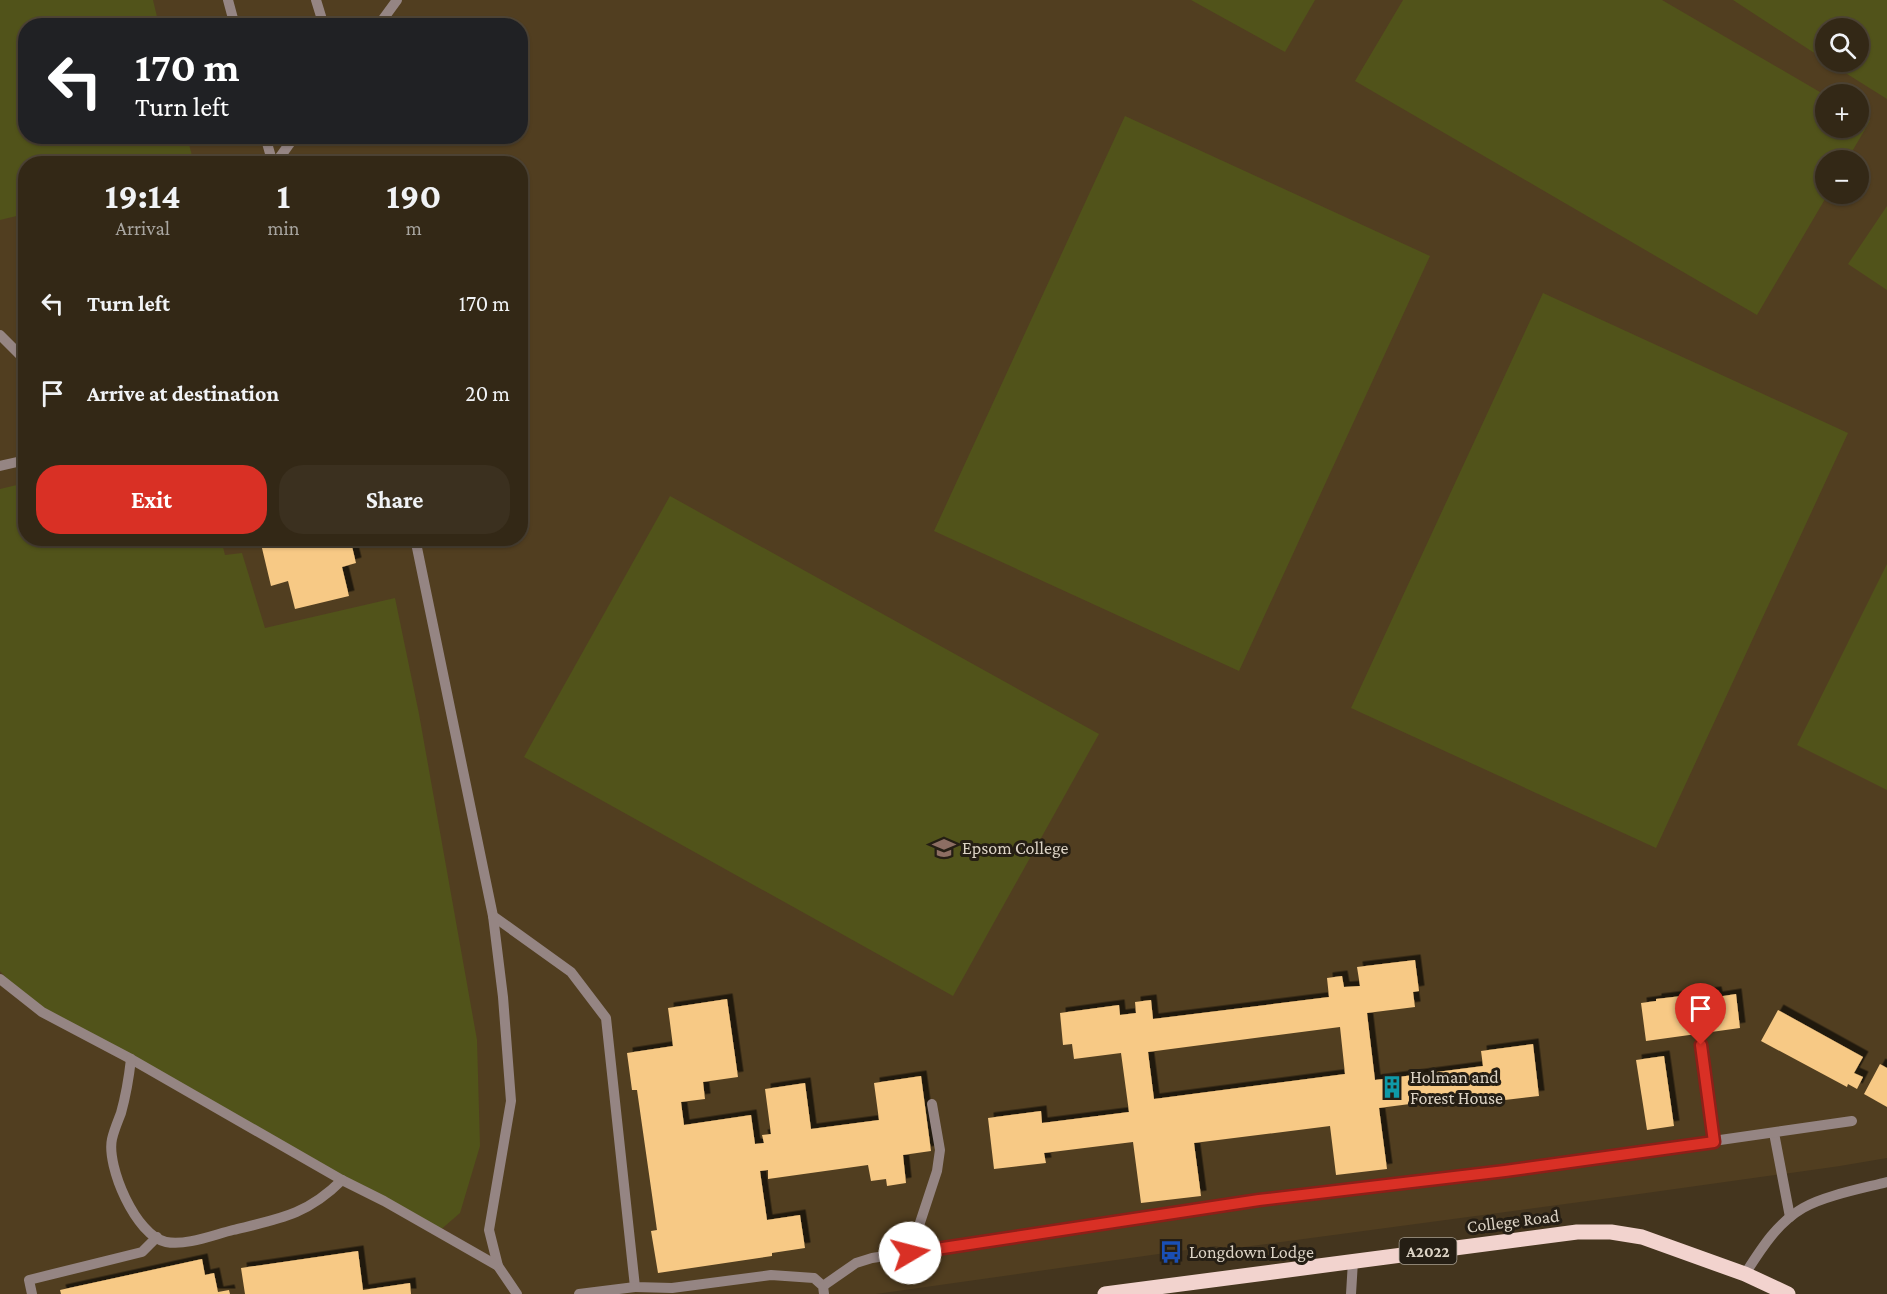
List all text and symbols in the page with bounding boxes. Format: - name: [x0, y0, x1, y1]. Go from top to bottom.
- map controls: [1815, 18, 1869, 204]
- button: search: [1815, 18, 1869, 72]
- icon: left: [36, 42, 114, 120]
- text: 170 m: [135, 43, 240, 90]
- button: +: [1815, 84, 1869, 138]
- text: Turn left: [135, 92, 229, 122]
- button: −: [1815, 150, 1869, 204]
- text: 19:14: [105, 176, 181, 216]
- text: 1: [277, 176, 290, 216]
- text: 190: [386, 176, 441, 216]
- text: Arrival: [116, 217, 170, 239]
- text: min: [267, 217, 300, 239]
- text: m: [406, 217, 422, 239]
- icon: left: [36, 287, 69, 320]
- text: Turn left: [87, 291, 170, 316]
- text: 170 m: [459, 291, 510, 316]
- icon: arrive: [36, 377, 69, 410]
- text: Arrive at destination: [87, 381, 279, 406]
- text: 20 m: [465, 381, 510, 406]
- button: Exit: [36, 465, 267, 534]
- button: Share: [279, 465, 510, 534]
- school or university icon: Epsom College: [931, 835, 957, 861]
- place label: Epsom College: [962, 838, 1068, 858]
- pin: [1675, 983, 1726, 1045]
- icon: arrive: [1684, 992, 1717, 1025]
- place label: Holman and Forest House: [1410, 1067, 1503, 1108]
- building icon: Holman and Forest House: [1379, 1074, 1405, 1100]
- street label: College Road: [1466, 1205, 1561, 1237]
- position arrow: [878, 1221, 942, 1285]
- road number: A2022: [1400, 1238, 1456, 1264]
- bus stop icon: Longdown Lodge: [1158, 1239, 1184, 1265]
- place label: Longdown Lodge: [1189, 1242, 1314, 1262]

